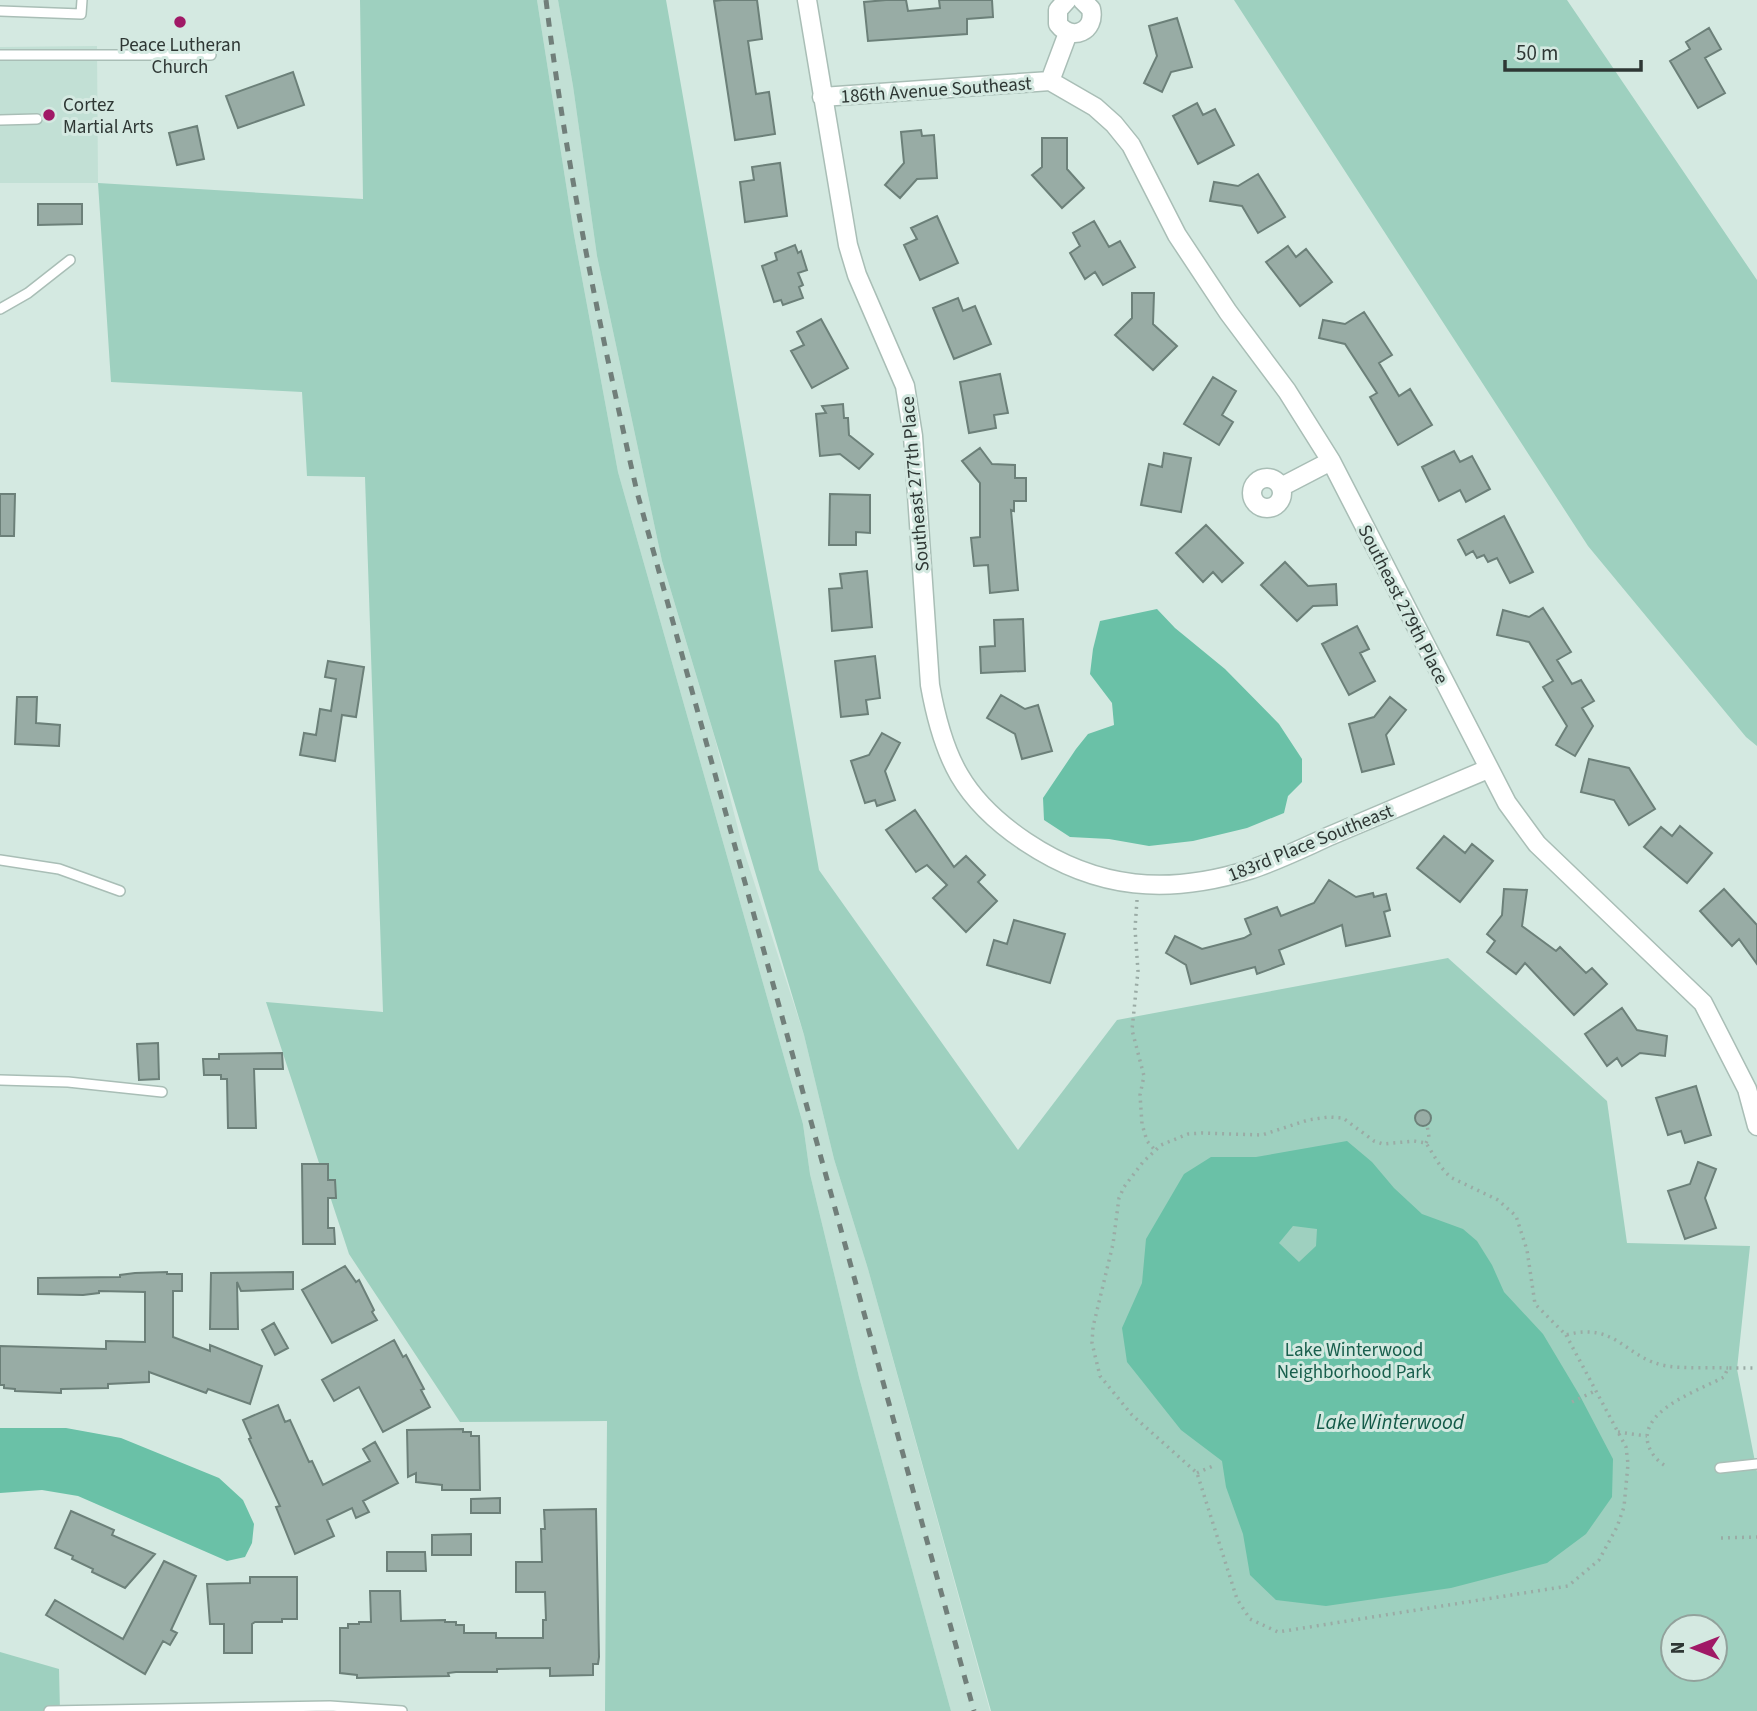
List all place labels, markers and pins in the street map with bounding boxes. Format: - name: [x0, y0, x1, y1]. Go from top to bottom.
- marker: Peace Lutheran Church: [172, 14, 188, 30]
- place label: Peace Lutheran Church: [119, 32, 241, 81]
- place label: Cortez Martial Arts: [63, 92, 153, 141]
- marker: Cortez Martial Arts: [41, 107, 57, 123]

